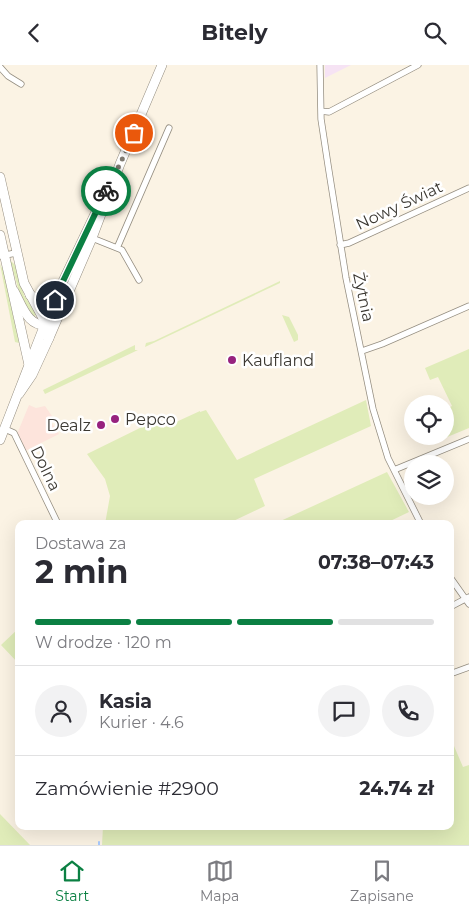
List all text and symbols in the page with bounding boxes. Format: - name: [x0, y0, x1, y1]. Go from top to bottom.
- icon: back: [20, 19, 48, 47]
- text: Bitely: [201, 19, 268, 46]
- icon: search: [421, 19, 449, 47]
- pin: [113, 112, 155, 154]
- icon: bag: [120, 119, 148, 147]
- courier: [81, 166, 131, 216]
- icon: bike: [92, 177, 120, 205]
- street label: Nowy Świat: [353, 177, 446, 234]
- street label: Żytnia: [349, 271, 378, 324]
- pin: [34, 279, 76, 321]
- icon: home: [41, 286, 69, 314]
- place label: Kaufland: [242, 351, 314, 370]
- marker: Kaufland: [226, 354, 238, 366]
- map controls: [404, 395, 454, 505]
- button: locate: [404, 395, 454, 445]
- place label: Pepco: [125, 410, 176, 429]
- marker: Pepco: [109, 413, 121, 425]
- place label: Dealz: [46, 416, 91, 435]
- marker: Dealz: [95, 419, 107, 431]
- street label: Dolna: [27, 443, 65, 494]
- button: layers: [404, 455, 454, 505]
- text: Dostawa za: [35, 534, 127, 553]
- text: 07:38–07:43: [318, 551, 434, 574]
- text: 2 min: [35, 552, 128, 591]
- text: W drodze · 120 m: [35, 633, 172, 652]
- button: person: [35, 685, 87, 737]
- button: chat: [318, 685, 370, 737]
- button: phone: [382, 685, 434, 737]
- text: Kasia: [99, 690, 152, 713]
- text: Kurier · 4.6: [99, 713, 184, 732]
- text: Zamówienie #2900: [35, 777, 219, 800]
- text: 24.74 zł: [359, 777, 434, 800]
- tab: Start: [55, 857, 89, 905]
- tab: Mapa: [200, 857, 239, 905]
- tab: Zapisane: [350, 857, 414, 905]

